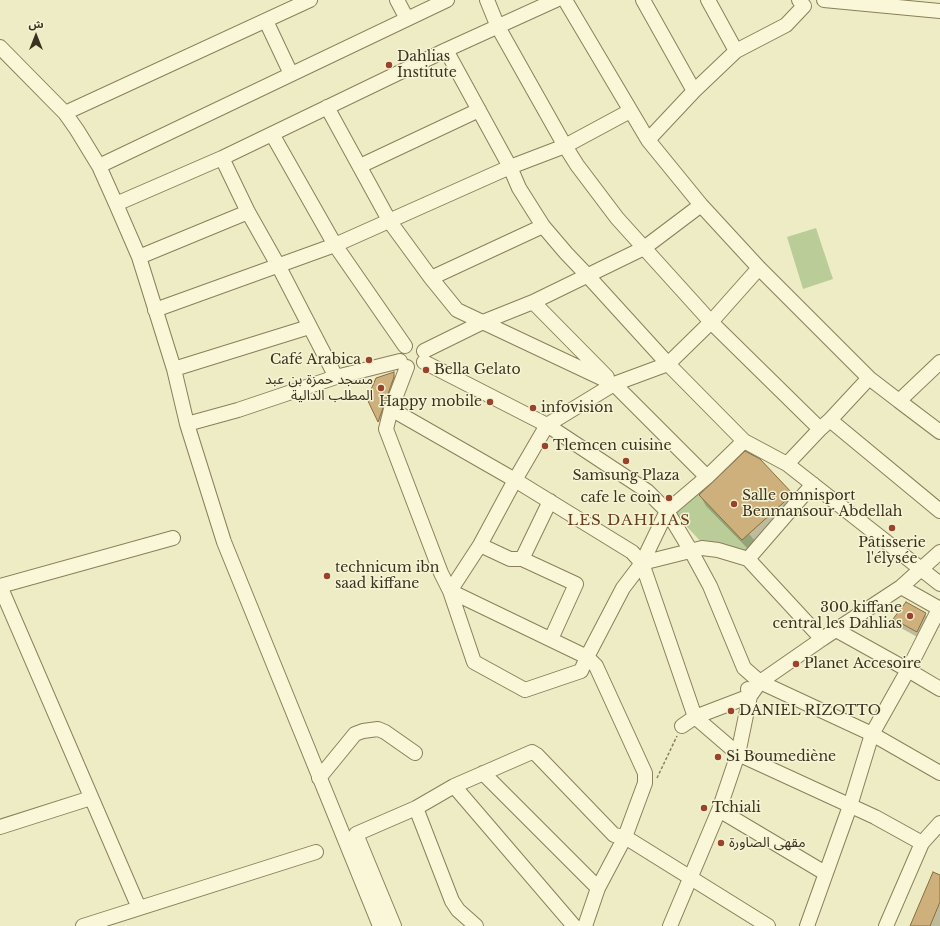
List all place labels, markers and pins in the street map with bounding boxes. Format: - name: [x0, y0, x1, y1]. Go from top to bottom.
- place label: Dahlias Institute: [397, 49, 457, 82]
- marker: Dahlias Institute: [384, 60, 394, 70]
- place label: Café Arabica: [270, 352, 361, 368]
- marker: Café Arabica: [364, 355, 374, 365]
- place label: Bella Gelato: [434, 362, 521, 378]
- marker: Bella Gelato: [421, 365, 431, 375]
- place label: مسجد حمزة بن عبد المطلب الدالية: [265, 372, 373, 404]
- marker: مسجد حمزة بن عبد المطلب الدالية: [376, 383, 386, 393]
- place label: Happy mobile: [379, 394, 482, 410]
- marker: Happy mobile: [485, 397, 495, 407]
- place label: infovision: [541, 400, 613, 416]
- marker: infovision: [528, 403, 538, 413]
- place label: Tlemcen cuisine: [553, 438, 671, 454]
- marker: Tlemcen cuisine: [540, 441, 550, 451]
- marker: Samsung Plaza: [621, 456, 631, 466]
- place label: Samsung Plaza: [572, 468, 680, 484]
- place label: Salle omnisport Benmansour Abdellah: [742, 488, 902, 520]
- place label: cafe le coin: [580, 490, 661, 506]
- marker: cafe le coin: [664, 493, 674, 503]
- marker: Salle omnisport Benmansour Abdellah: [729, 499, 739, 509]
- marker: Pâtisserie l'élysée: [887, 523, 897, 533]
- place label: Pâtisserie l'élysée: [858, 535, 926, 568]
- place label: technicum ibn saad kiffane: [335, 560, 439, 592]
- marker: technicum ibn saad kiffane: [322, 571, 332, 581]
- place label: 300 kiffane central les Dahlias: [772, 600, 902, 632]
- marker: 300 kiffane central les Dahlias: [905, 611, 915, 621]
- place label: Planet Accesoire: [804, 656, 921, 672]
- marker: Planet Accesoire: [791, 659, 801, 669]
- place label: DANIEL RIZOTTO: [739, 703, 881, 719]
- marker: DANIEL RIZOTTO: [726, 706, 736, 716]
- place label: Si Boumediène: [726, 749, 836, 765]
- marker: Si Boumediène: [713, 752, 723, 762]
- place label: Tchiali: [712, 800, 761, 816]
- marker: Tchiali: [699, 803, 709, 813]
- place label: مقهى الصاورة: [729, 835, 806, 851]
- marker: مقهى الصاورة: [716, 838, 726, 848]

